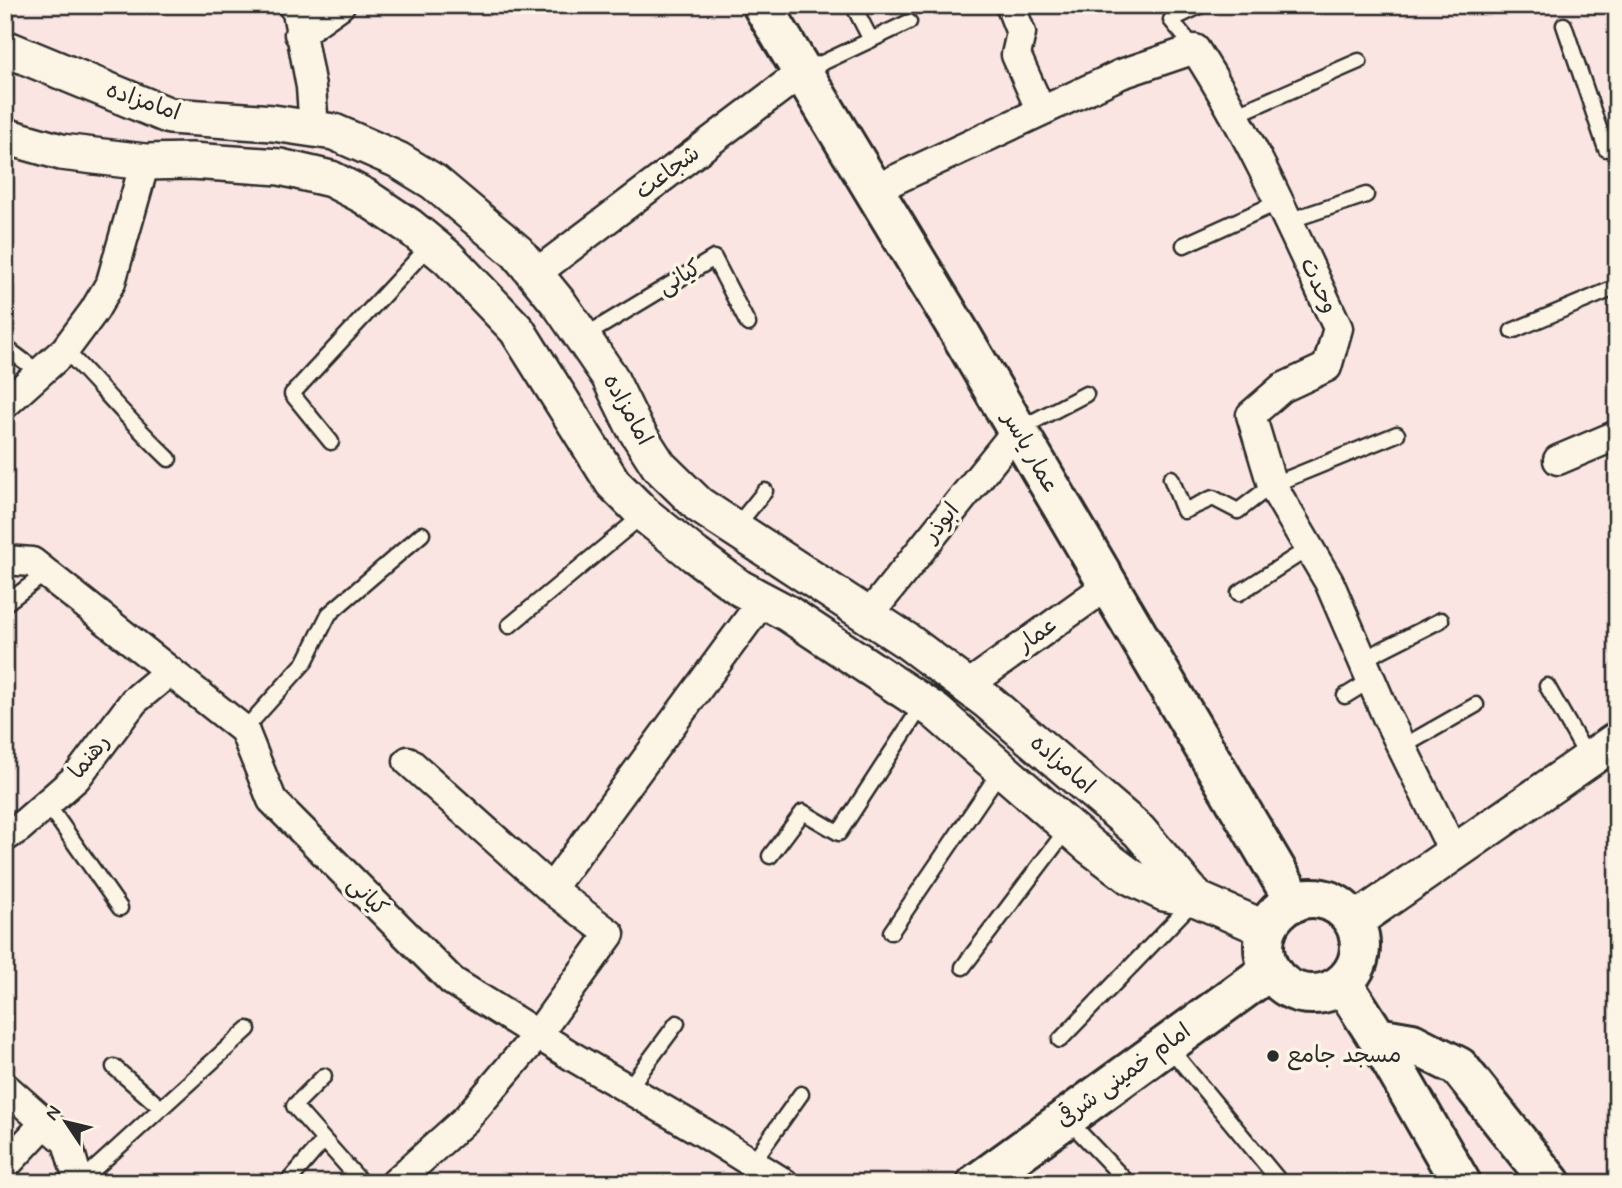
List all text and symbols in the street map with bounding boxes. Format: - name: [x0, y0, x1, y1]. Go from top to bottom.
- street label: امامزاده: [102, 75, 184, 129]
- street label: شجاعت: [630, 139, 706, 207]
- street label: کیانی: [653, 253, 707, 303]
- street label: وحدت: [1292, 253, 1344, 319]
- street label: امامزاده: [595, 369, 659, 451]
- street label: عمار یاسر: [993, 405, 1066, 500]
- street label: ابوذر: [916, 497, 967, 551]
- street label: عمار: [1011, 610, 1065, 661]
- street label: رهنما: [63, 728, 117, 786]
- street label: امامزاده: [1023, 728, 1101, 802]
- street label: کیانی: [340, 870, 394, 924]
- street label: امام خمینی شرقی: [1050, 1016, 1198, 1136]
- place label: مسجد جامع: [1287, 1041, 1401, 1071]
- marker: مسجد جامع: [1265, 1048, 1281, 1064]
- north arrow: [32, 1086, 102, 1156]
- text: N: [39, 1101, 67, 1125]

